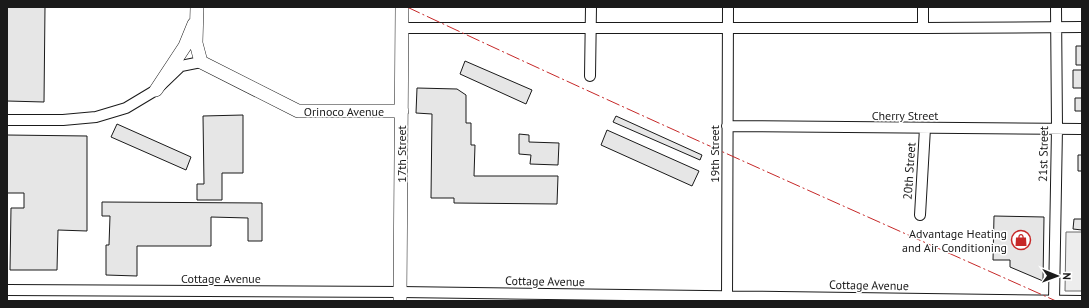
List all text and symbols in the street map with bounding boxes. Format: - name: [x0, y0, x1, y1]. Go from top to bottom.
- street label: Orinoco Avenue: [304, 104, 384, 119]
- street label: Cherry Street: [872, 108, 938, 123]
- street label: 17th Street: [394, 125, 409, 183]
- street label: 19th Street: [707, 125, 722, 183]
- street label: 21st Street: [1035, 126, 1051, 182]
- street label: 20th Street: [900, 142, 918, 200]
- place label: Advantage Heating and Air Conditioning: [902, 226, 1007, 255]
- shop icon: Advantage Heating and Air Conditioning: [1010, 229, 1032, 251]
- north arrow: [1037, 256, 1077, 296]
- street label: Cottage Avenue: [181, 271, 261, 286]
- text: N: [1060, 272, 1074, 280]
- street label: Cottage Avenue: [505, 273, 585, 289]
- street label: Cottage Avenue: [829, 277, 909, 293]

